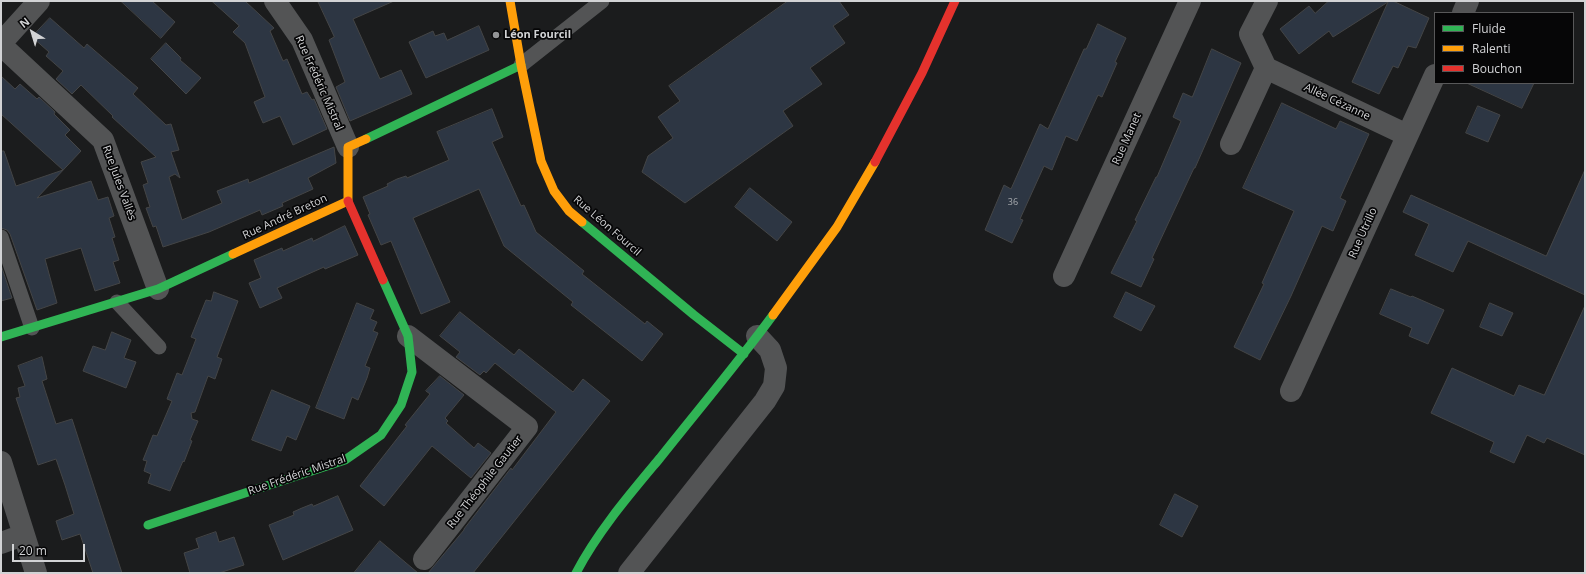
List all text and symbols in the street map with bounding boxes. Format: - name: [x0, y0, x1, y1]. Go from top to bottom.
- north arrow: [12, 12, 52, 52]
- legend: [1434, 12, 1574, 84]
- text: N: [16, 13, 32, 31]
- text: Fluide: [1472, 20, 1506, 37]
- place label: Léon Fourcil: [504, 28, 571, 42]
- marker: Léon Fourcil: [491, 30, 501, 40]
- street label: Rue Frédéric Mistral: [292, 34, 346, 132]
- text: Ralenti: [1472, 40, 1511, 57]
- text: Bouchon: [1472, 60, 1522, 77]
- street label: Allée Cézanne: [1302, 81, 1372, 123]
- street label: Rue Manet: [1110, 111, 1144, 167]
- street label: Rue Jules Vallès: [99, 144, 139, 222]
- street label: Rue André Breton: [241, 192, 329, 242]
- street label: Rue Léon Fourcil: [571, 193, 643, 259]
- house number: 36: [1008, 197, 1018, 207]
- street label: Rue Utrillo: [1346, 206, 1380, 260]
- street label: Rue Théophile Gautier: [445, 433, 525, 531]
- street label: Rue Frédéric Mistral: [246, 452, 348, 498]
- scale bar: [14, 536, 87, 562]
- text: 20 m: [19, 542, 47, 559]

